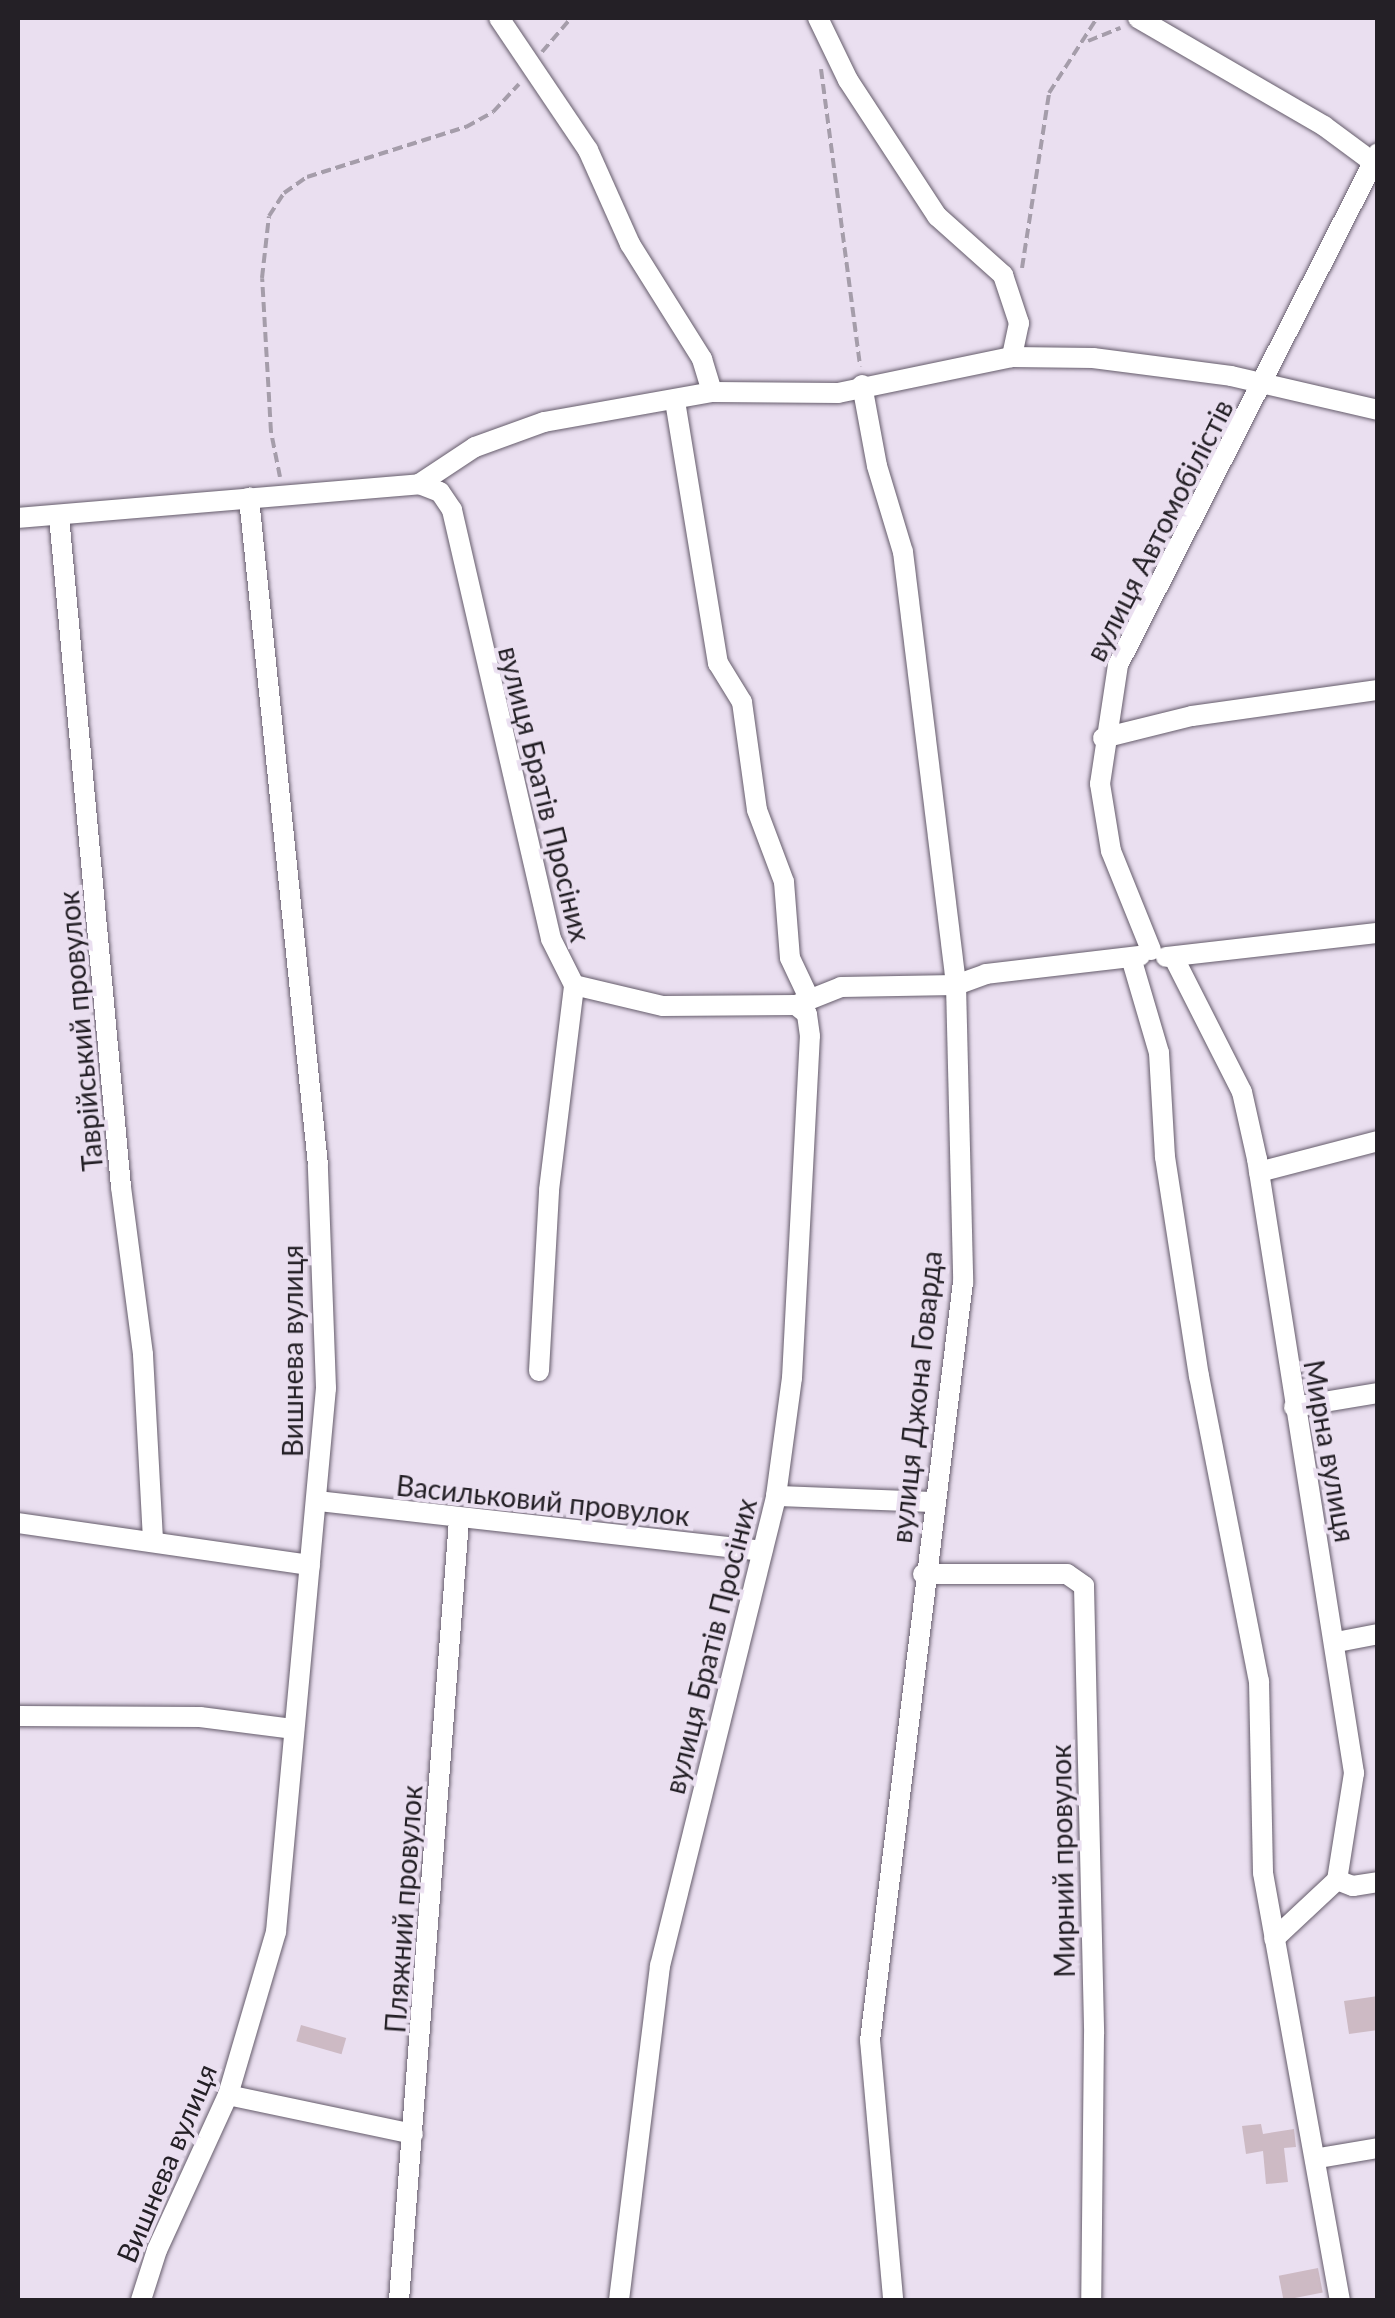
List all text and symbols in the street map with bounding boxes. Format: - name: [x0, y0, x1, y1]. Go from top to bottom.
- street label: вулиця Автомобілістів: [1078, 394, 1240, 666]
- street label: вулиця Братів Просіних: [492, 643, 598, 945]
- street label: Таврійський провулок: [51, 890, 109, 1172]
- street label: Вишнева вулиця: [275, 1245, 309, 1457]
- street label: вулиця Джона Говарда: [884, 1249, 948, 1545]
- street label: Мирна вулиця: [1297, 1357, 1363, 1545]
- street label: Васильковий провулок: [395, 1468, 691, 1532]
- street label: вулиця Братів Просіних: [657, 1495, 763, 1797]
- street label: Мирний провулок: [1043, 1744, 1081, 1978]
- street label: Пляжний провулок: [378, 1784, 428, 2034]
- street label: Вишнева вулиця: [109, 2059, 223, 2267]

